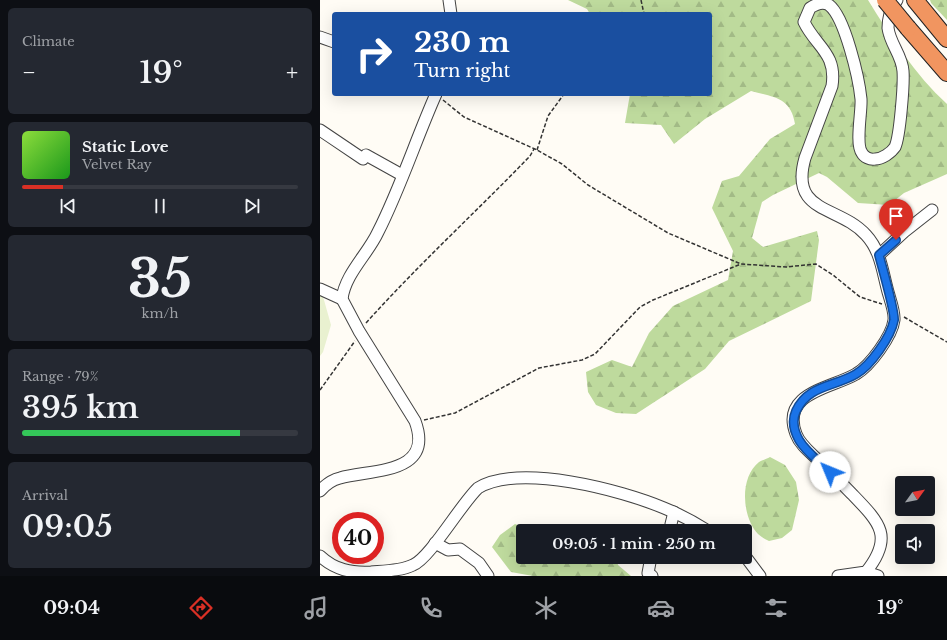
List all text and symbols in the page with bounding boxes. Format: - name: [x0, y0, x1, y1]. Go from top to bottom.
- text: 230 m: [414, 25, 510, 60]
- icon: right: [348, 28, 400, 80]
- text: Climate: [22, 33, 75, 50]
- text: 19°: [139, 54, 183, 91]
- text: −: [22, 59, 36, 86]
- text: +: [286, 59, 298, 86]
- text: Turn right: [414, 60, 510, 82]
- text: Static Love: [82, 137, 168, 156]
- text: Velvet Ray: [82, 156, 152, 173]
- icon: previous: [57, 195, 79, 217]
- icon: pause: [149, 195, 171, 217]
- icon: next: [241, 195, 263, 217]
- pin: [879, 199, 913, 240]
- icon: arrive: [885, 205, 907, 227]
- text: 35: [128, 247, 192, 311]
- text: km/h: [142, 305, 178, 322]
- text: Range · 79%: [22, 368, 98, 385]
- text: 395 km: [22, 389, 139, 426]
- position arrow: [809, 451, 851, 493]
- north arrow: [895, 476, 935, 516]
- map controls: [895, 476, 935, 564]
- text: Arrival: [22, 487, 68, 504]
- text: 09:05: [22, 508, 113, 545]
- speed limit sign: 40: [332, 512, 384, 564]
- button: sound: [895, 524, 935, 564]
- text: 09:05 · 1 min · 250 m: [552, 534, 716, 553]
- icon: directions: [187, 594, 215, 622]
- icon: music: [302, 594, 330, 622]
- icon: phone: [417, 594, 445, 622]
- icon: climate: [532, 594, 560, 622]
- icon: car: [647, 594, 675, 622]
- icon: filters: [762, 594, 790, 622]
- text: 09:04: [44, 597, 100, 619]
- text: 19°: [877, 597, 903, 619]

